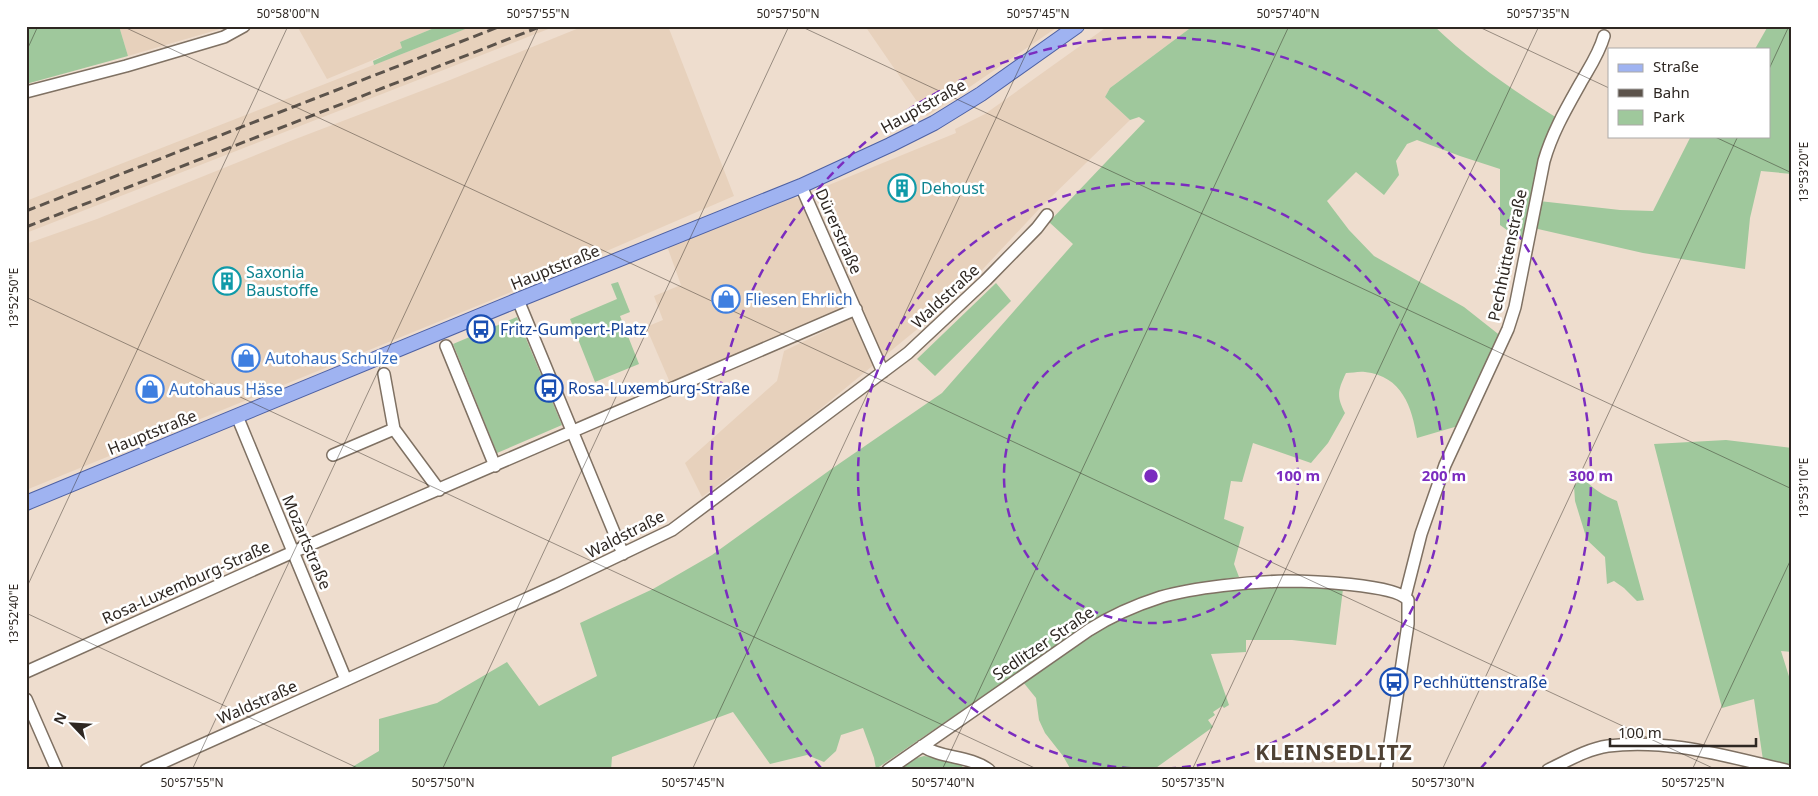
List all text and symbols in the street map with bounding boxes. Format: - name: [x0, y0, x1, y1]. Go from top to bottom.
- text: 50°58'00"N: [256, 5, 320, 22]
- text: 50°57'55"N: [506, 5, 570, 22]
- text: 50°57'50"N: [756, 5, 820, 22]
- text: 50°57'45"N: [1006, 5, 1070, 22]
- text: 50°57'40"N: [1256, 5, 1320, 22]
- text: 50°57'35"N: [1506, 5, 1570, 22]
- legend: [1608, 48, 1770, 138]
- text: Straße: [1653, 56, 1699, 76]
- street label: Hauptstraße: [876, 74, 970, 138]
- text: Bahn: [1653, 82, 1690, 102]
- text: Park: [1653, 106, 1685, 126]
- text: 13°53'20"E: [1795, 142, 1812, 202]
- building icon: Dehoust: [887, 173, 917, 203]
- place label: Dehoust: [921, 177, 985, 199]
- street label: Dürerstraße: [810, 185, 868, 277]
- street label: Pechhüttenstraße: [1482, 187, 1532, 323]
- street label: Hauptstraße: [507, 239, 603, 295]
- street label: Waldstraße: [906, 259, 984, 333]
- place label: Saxonia Baustoffe: [246, 261, 318, 301]
- building icon: Saxonia Baustoffe: [212, 266, 242, 296]
- text: 13°52'50"E: [5, 268, 22, 328]
- shop icon: Fliesen Ehrlich: [711, 284, 741, 314]
- place label: Fliesen Ehrlich: [745, 288, 853, 310]
- bus stop icon: Fritz-Gumpert-Platz: [466, 314, 496, 344]
- place label: Fritz-Gumpert-Platz: [500, 318, 646, 340]
- shop icon: Autohaus Schulze: [231, 343, 261, 373]
- place label: Autohaus Schulze: [265, 347, 398, 369]
- bus stop icon: Rosa-Luxemburg-Straße: [534, 373, 564, 403]
- shop icon: Autohaus Häse: [135, 374, 165, 404]
- place label: Rosa-Luxemburg-Straße: [568, 377, 750, 399]
- place label: Autohaus Häse: [169, 378, 283, 400]
- street label: Hauptstraße: [104, 404, 200, 460]
- text: 13°53'10"E: [1795, 458, 1812, 518]
- text: 100 m: [1276, 465, 1320, 485]
- text: 200 m: [1422, 465, 1466, 485]
- text: 300 m: [1569, 465, 1613, 485]
- centre of rings: [1142, 467, 1160, 485]
- street label: Mozartstraße: [277, 491, 337, 593]
- street label: Waldstraße: [582, 505, 668, 563]
- street label: Rosa-Luxemburg-Straße: [98, 535, 274, 629]
- text: 13°52'40"E: [5, 584, 22, 644]
- street label: Sedlitzer Straße: [988, 601, 1098, 685]
- bus stop icon: Pechhüttenstraße: [1379, 667, 1409, 697]
- place label: Pechhüttenstraße: [1413, 671, 1547, 693]
- street label: Waldstraße: [214, 675, 300, 729]
- north arrow: [48, 698, 98, 748]
- text: N: [49, 709, 71, 727]
- scale bar: [1610, 716, 1757, 748]
- text: 100 m: [1618, 722, 1662, 742]
- district label: KLEINSEDLITZ: [1255, 738, 1413, 766]
- text: 50°57'55"N: [160, 774, 224, 791]
- text: 50°57'50"N: [411, 774, 475, 791]
- text: 50°57'45"N: [661, 774, 725, 791]
- text: 50°57'40"N: [911, 774, 975, 791]
- text: 50°57'35"N: [1161, 774, 1225, 791]
- text: 50°57'30"N: [1411, 774, 1475, 791]
- text: 50°57'25"N: [1661, 774, 1725, 791]

